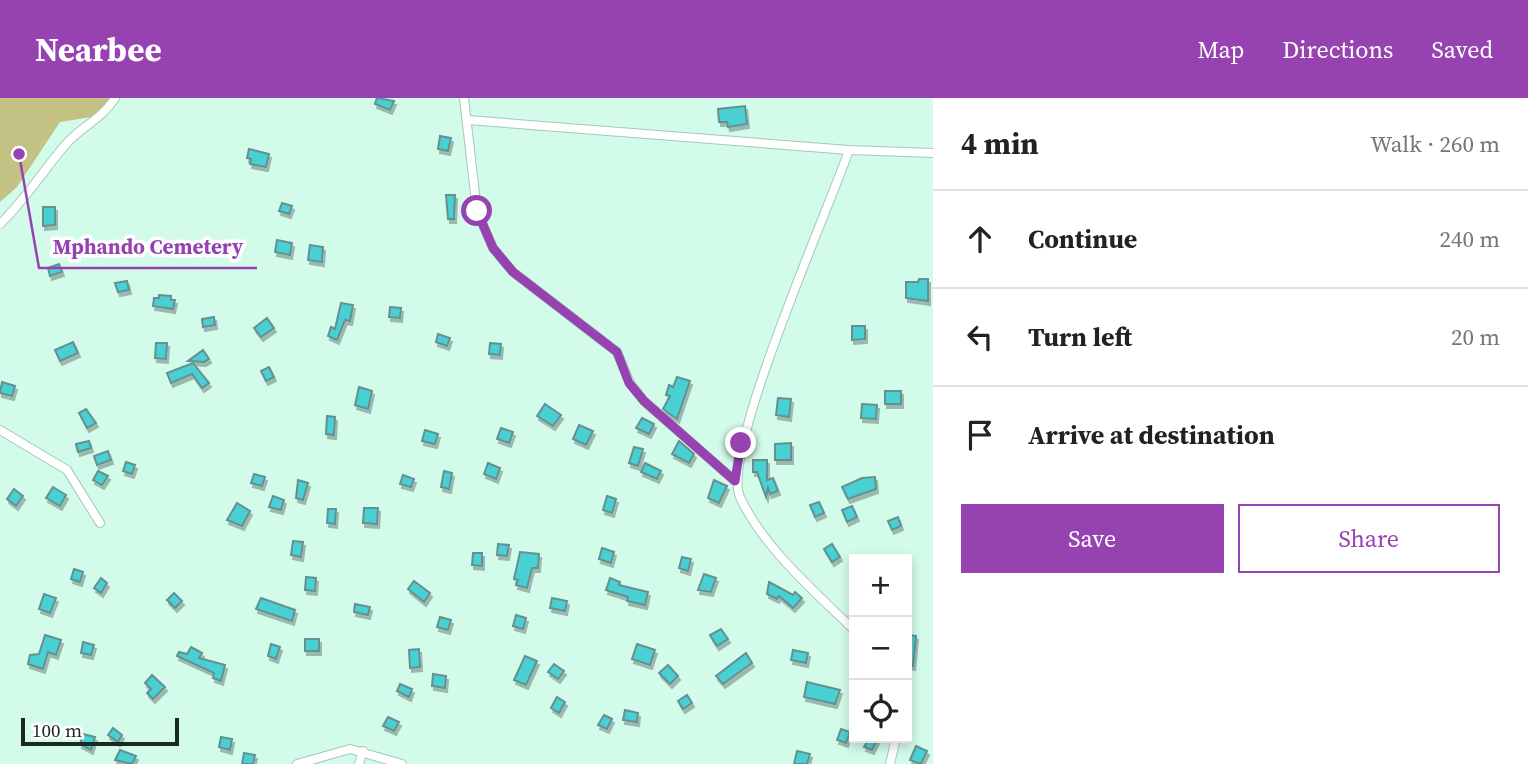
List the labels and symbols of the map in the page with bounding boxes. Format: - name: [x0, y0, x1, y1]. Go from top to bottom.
- route start: [461, 195, 492, 226]
- callout: Mphando Cemetery: [39, 226, 257, 268]
- text: Mphando Cemetery: [53, 232, 244, 261]
- route end: [725, 427, 756, 458]
- scale bar: [21, 715, 178, 747]

